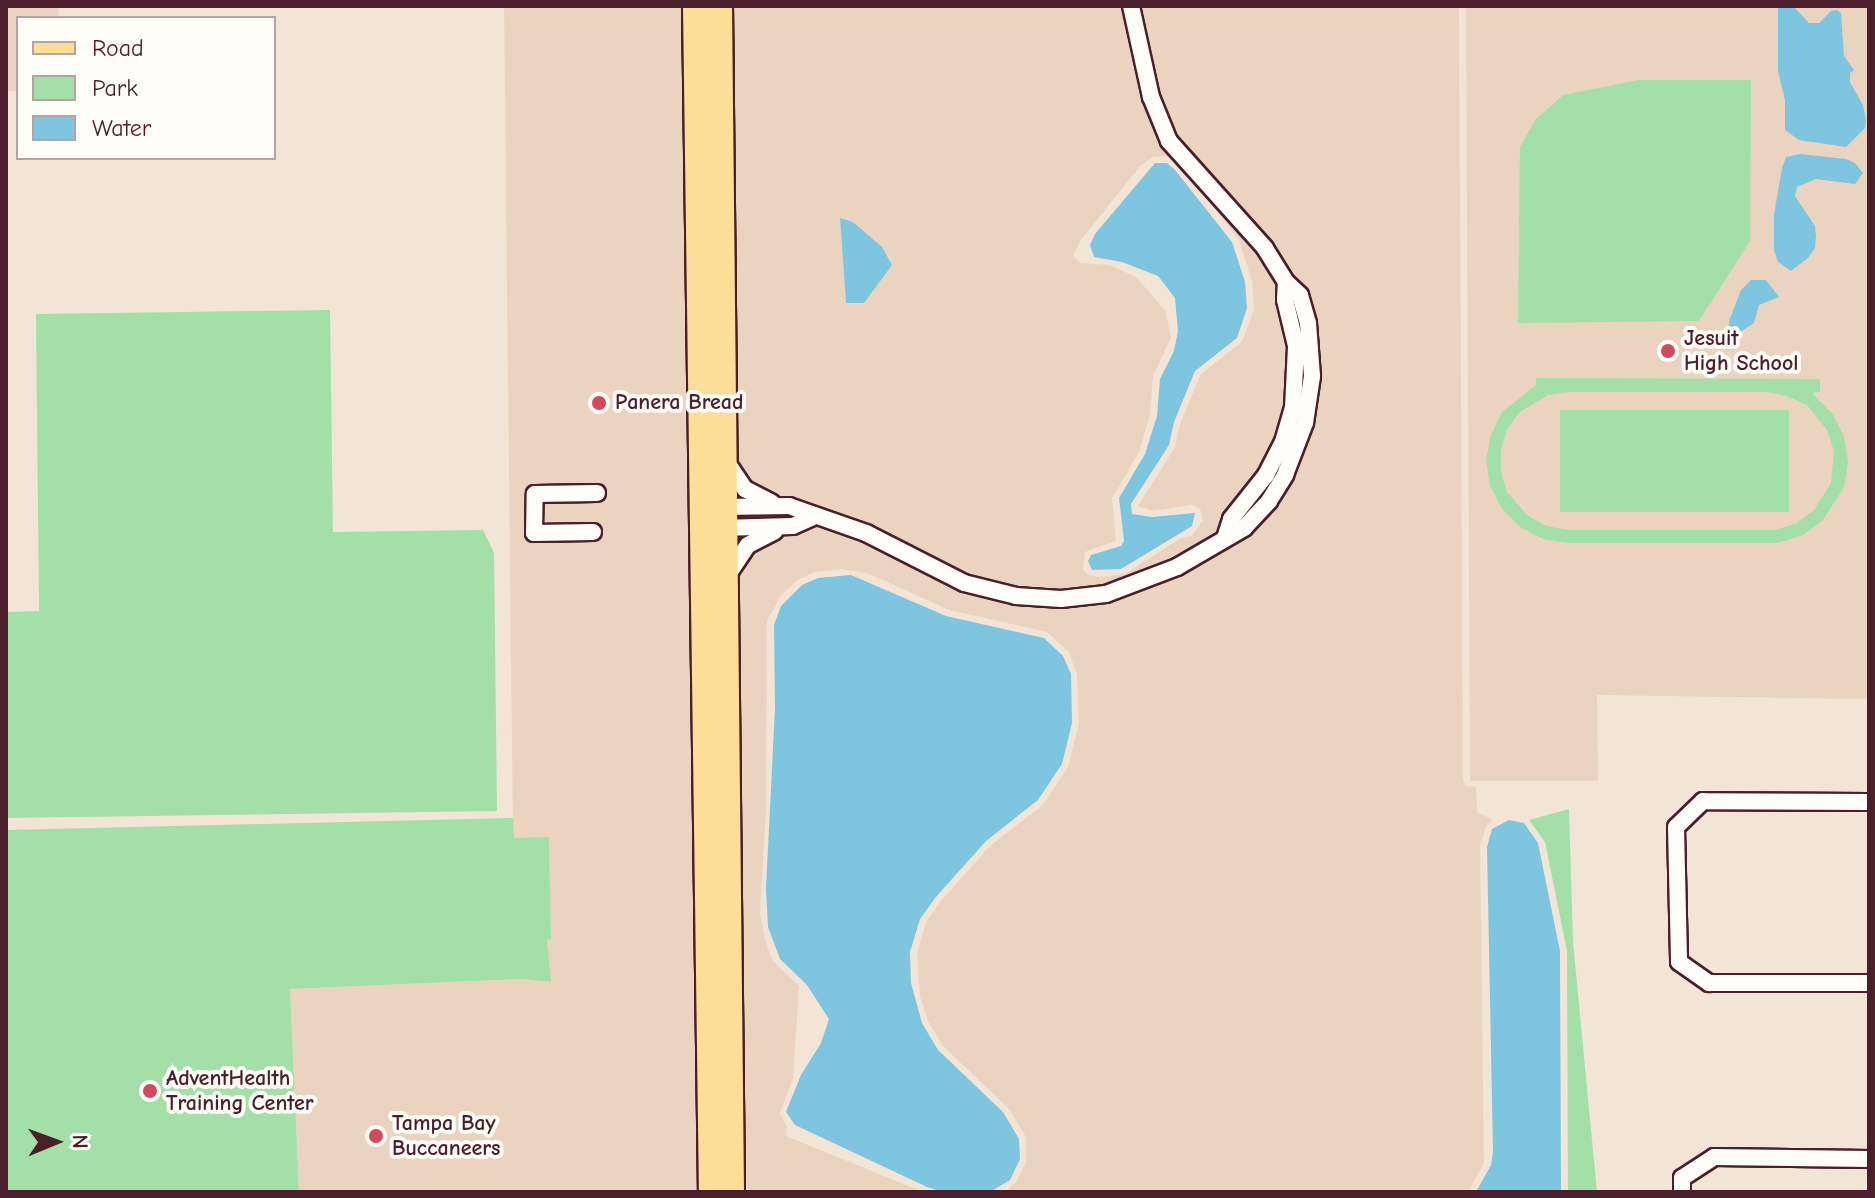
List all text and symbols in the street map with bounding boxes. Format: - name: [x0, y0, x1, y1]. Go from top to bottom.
- legend: [16, 16, 276, 160]
- text: Road: [92, 34, 144, 62]
- text: Park: [92, 74, 138, 102]
- text: Water: [92, 114, 151, 142]
- place label: Jesuit High School: [1684, 325, 1798, 376]
- marker: Jesuit High School: [1659, 342, 1677, 360]
- place label: Panera Bread: [615, 390, 743, 416]
- marker: Panera Bread: [590, 394, 608, 412]
- place label: AdventHealth Training Center: [166, 1065, 314, 1116]
- marker: AdventHealth Training Center: [141, 1082, 159, 1100]
- north arrow: [16, 1102, 96, 1182]
- place label: Tampa Bay Buccaneers: [392, 1110, 500, 1162]
- marker: Tampa Bay Buccaneers: [367, 1127, 385, 1145]
- text: N: [67, 1134, 93, 1149]

